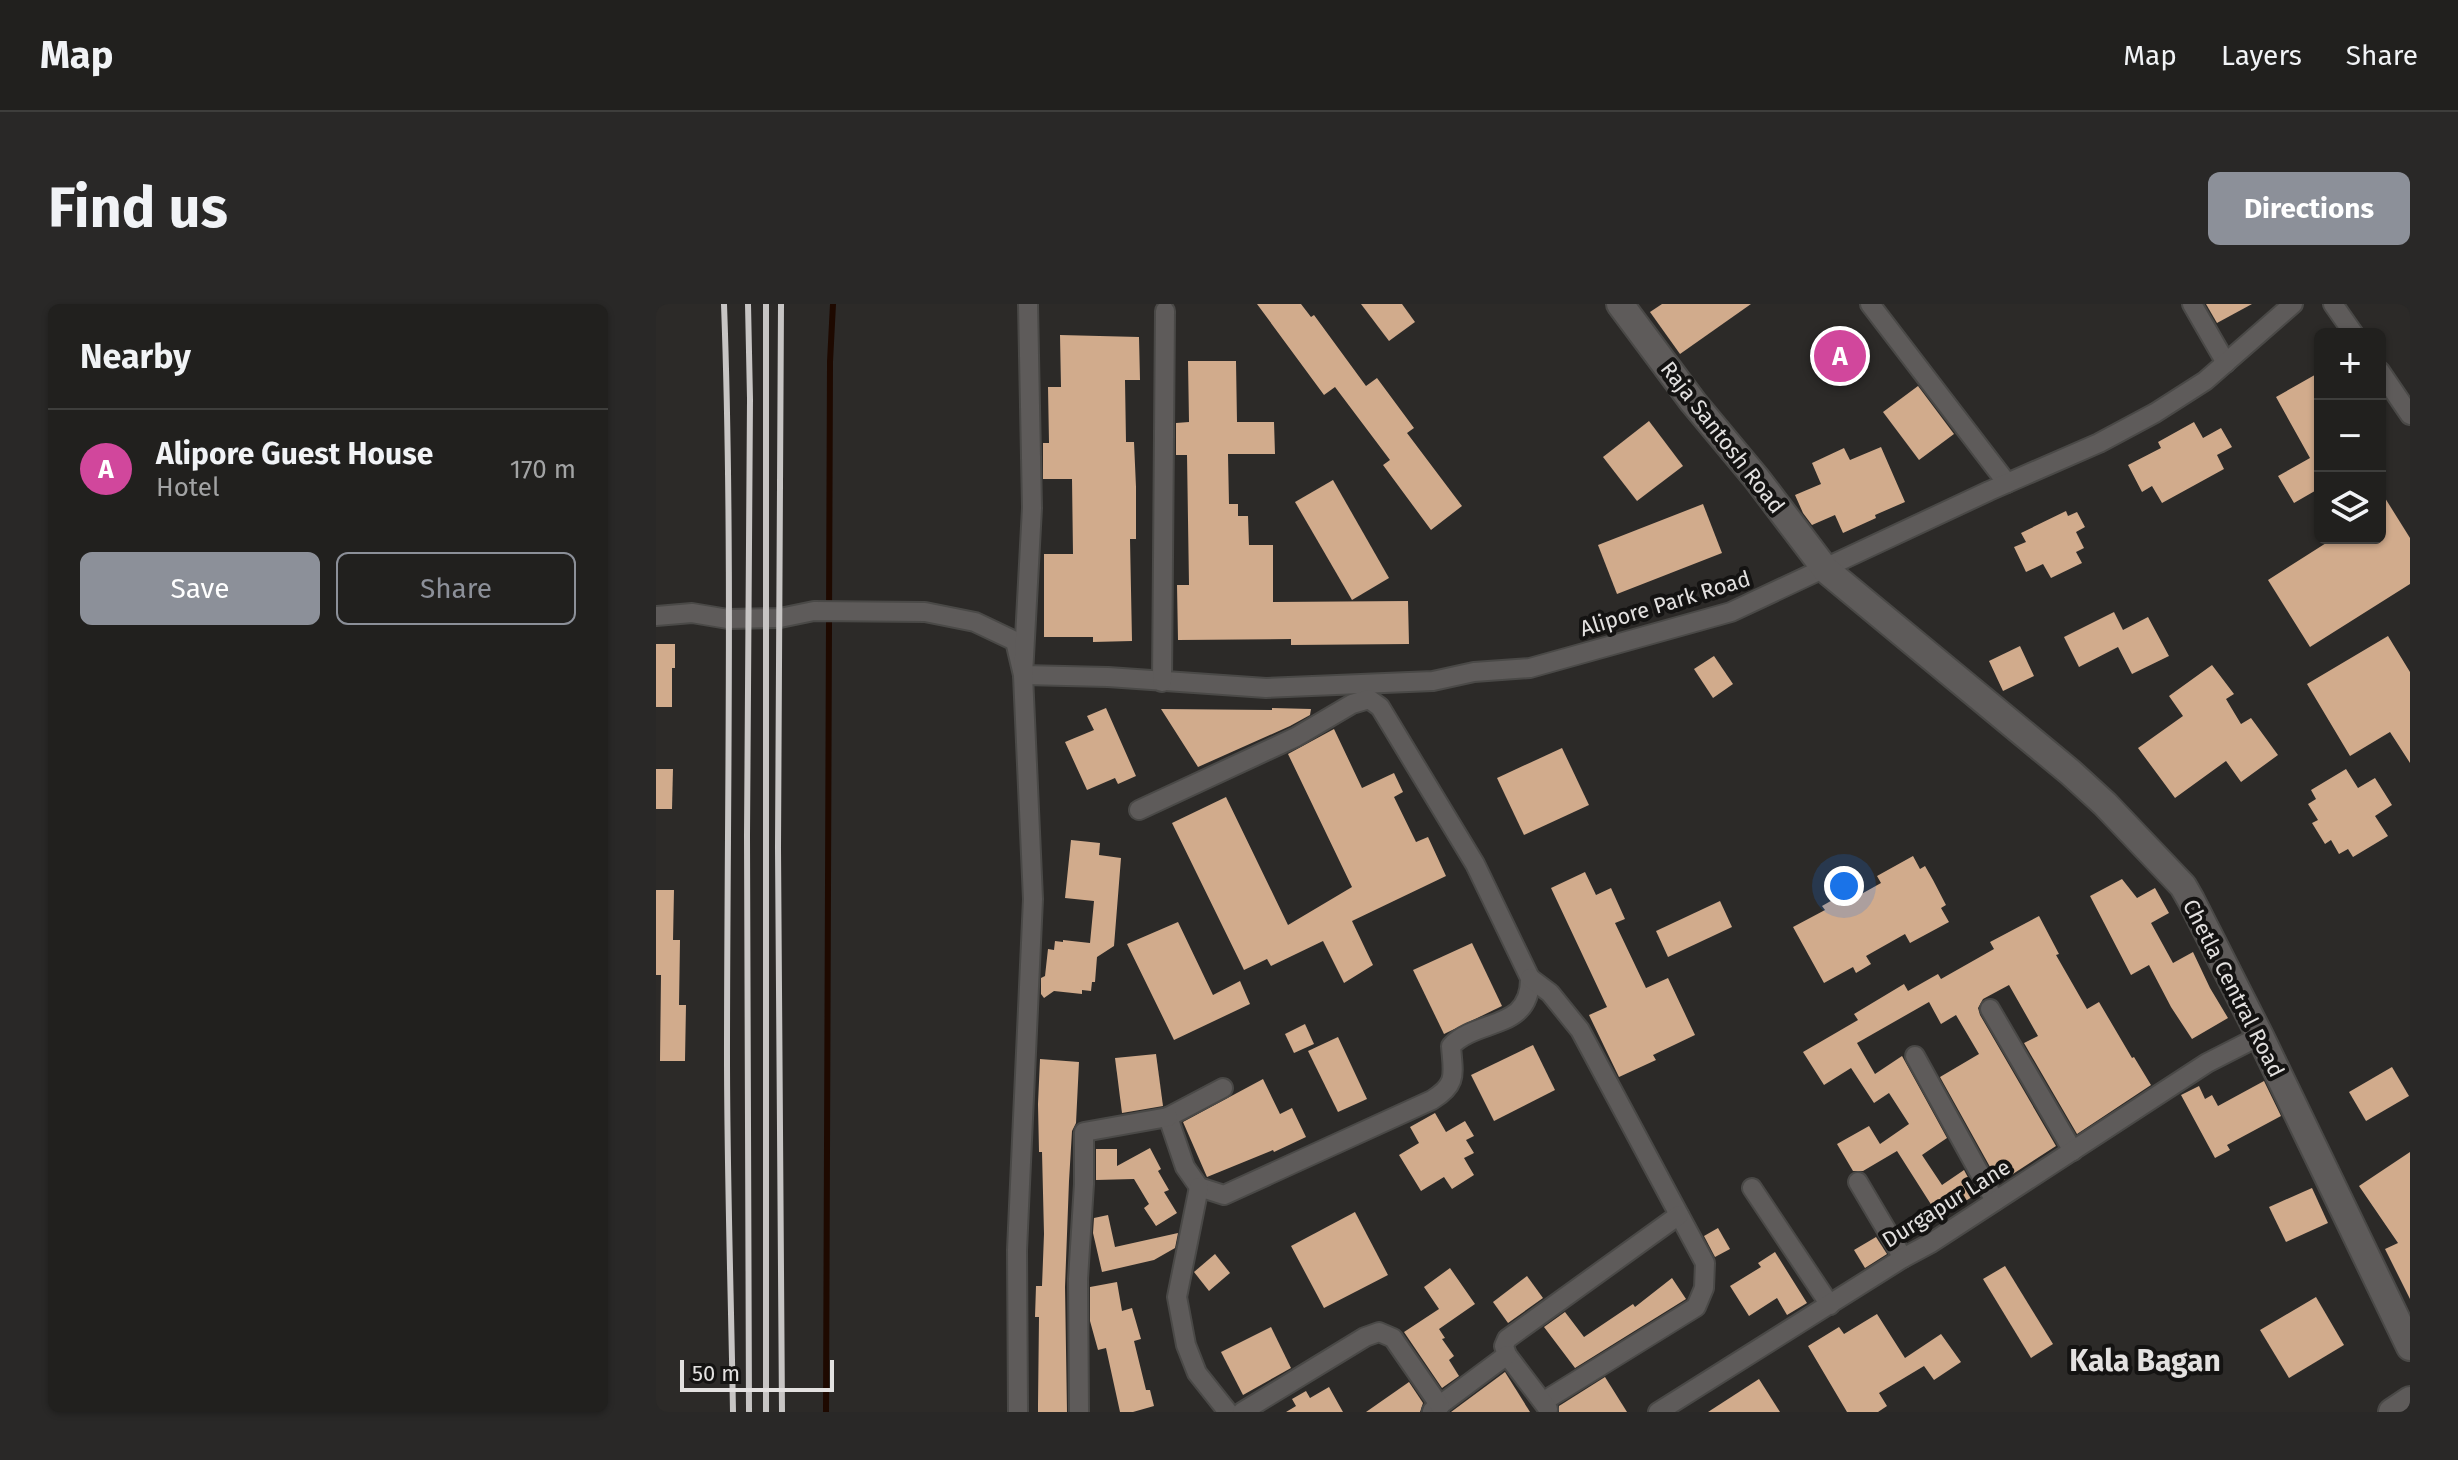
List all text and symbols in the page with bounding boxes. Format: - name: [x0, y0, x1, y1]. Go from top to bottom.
- text: Map: [40, 32, 113, 78]
- text: Map: [2123, 39, 2177, 72]
- text: Layers: [2221, 39, 2302, 72]
- text: Share: [2346, 39, 2418, 72]
- button: Directions: [2208, 172, 2410, 245]
- text: Find us: [48, 175, 228, 242]
- pin: A: [1814, 326, 1866, 386]
- map controls: [2314, 328, 2386, 544]
- button: +: [2314, 328, 2386, 400]
- text: Nearby: [80, 336, 191, 377]
- street label: Raja Santosh Road: [1655, 356, 1790, 519]
- button: −: [2314, 400, 2386, 472]
- text: Alipore Guest House: [156, 436, 433, 472]
- text: A: [98, 454, 114, 485]
- text: 170 m: [510, 454, 576, 485]
- text: Hotel: [156, 472, 220, 503]
- button: layers: [2314, 472, 2386, 544]
- button: Save: [80, 552, 320, 625]
- button: Share: [336, 552, 576, 625]
- street label: Alipore Park Road: [1577, 565, 1754, 642]
- your location: [1824, 866, 1864, 906]
- street label: Chetla Central Road: [2177, 895, 2290, 1082]
- street label: Durgapur Lane: [1877, 1153, 2015, 1254]
- district label: Kala Bagan: [2069, 1343, 2221, 1379]
- scale bar: [680, 1356, 834, 1392]
- text: 50 m: [692, 1360, 740, 1387]

